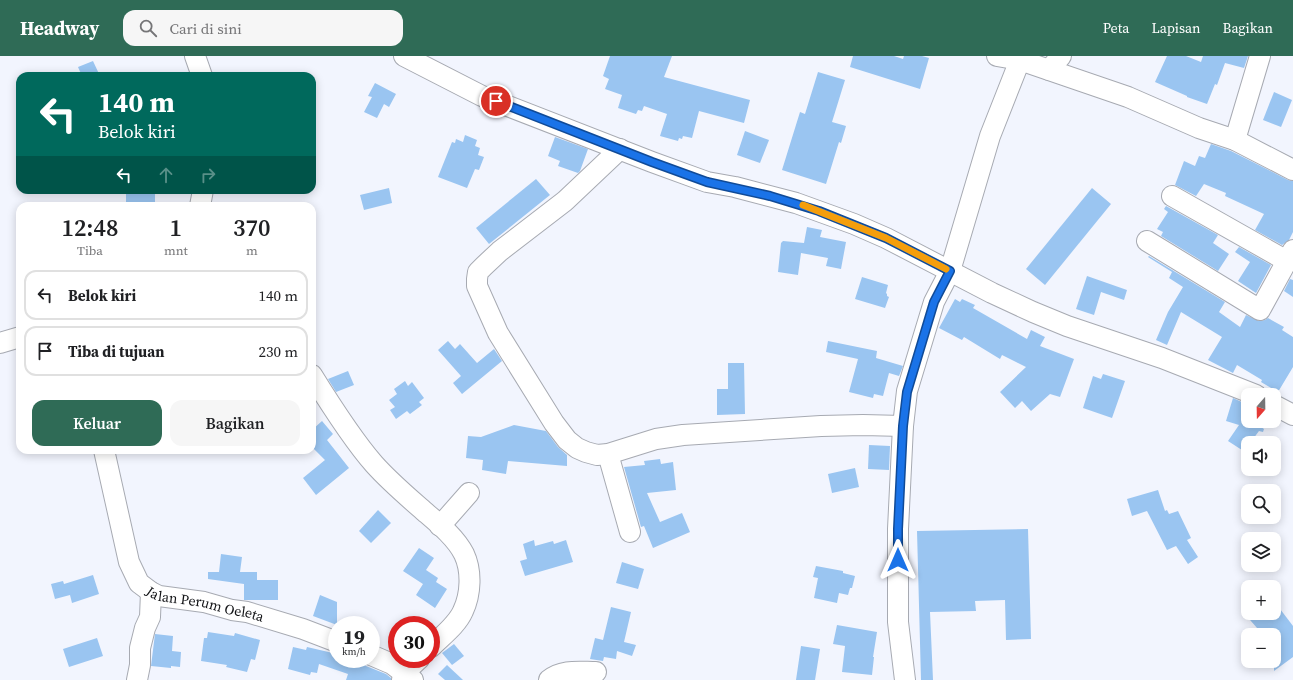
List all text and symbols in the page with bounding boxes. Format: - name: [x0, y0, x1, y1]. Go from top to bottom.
- search box: [123, 10, 403, 46]
- text: Headway: [20, 15, 99, 41]
- icon: search: [137, 17, 159, 39]
- text: Cari di sini: [169, 18, 242, 39]
- text: Peta: [1103, 18, 1129, 38]
- text: Lapisan: [1151, 18, 1201, 38]
- text: Bagikan: [1223, 18, 1273, 38]
- text: 140 m: [98, 83, 175, 121]
- pin: [479, 84, 513, 118]
- icon: left: [32, 88, 84, 140]
- icon: arrive: [485, 90, 507, 112]
- text: Belok kiri: [98, 119, 176, 144]
- icon: left: [113, 164, 135, 186]
- icon: ahead: [155, 164, 177, 186]
- icon: right: [197, 164, 219, 186]
- text: 12:48: [61, 211, 119, 244]
- text: 1: [170, 211, 182, 244]
- text: 370: [233, 211, 271, 244]
- text: Tiba: [77, 242, 103, 259]
- text: mnt: [164, 242, 188, 259]
- text: m: [246, 242, 258, 259]
- icon: left: [34, 284, 56, 306]
- text: Belok kiri: [68, 285, 136, 306]
- text: 140 m: [258, 285, 298, 306]
- icon: arrive: [34, 340, 56, 362]
- text: Tiba di tujuan: [68, 341, 164, 362]
- text: 230 m: [258, 341, 298, 362]
- north arrow: [1241, 388, 1281, 428]
- map controls: [1241, 388, 1281, 668]
- button: Keluar: [32, 400, 162, 446]
- button: Bagikan: [170, 400, 300, 446]
- button: sound: [1241, 436, 1281, 476]
- button: search: [1241, 484, 1281, 524]
- button: layers: [1241, 532, 1281, 572]
- position arrow: [877, 539, 919, 581]
- button: +: [1241, 580, 1281, 620]
- street label: Jalan Perum Oeleta: [141, 581, 267, 627]
- speed limit sign: 30: [388, 616, 440, 668]
- text: 19: [343, 623, 365, 651]
- button: −: [1241, 628, 1281, 668]
- text: km/h: [342, 645, 366, 658]

